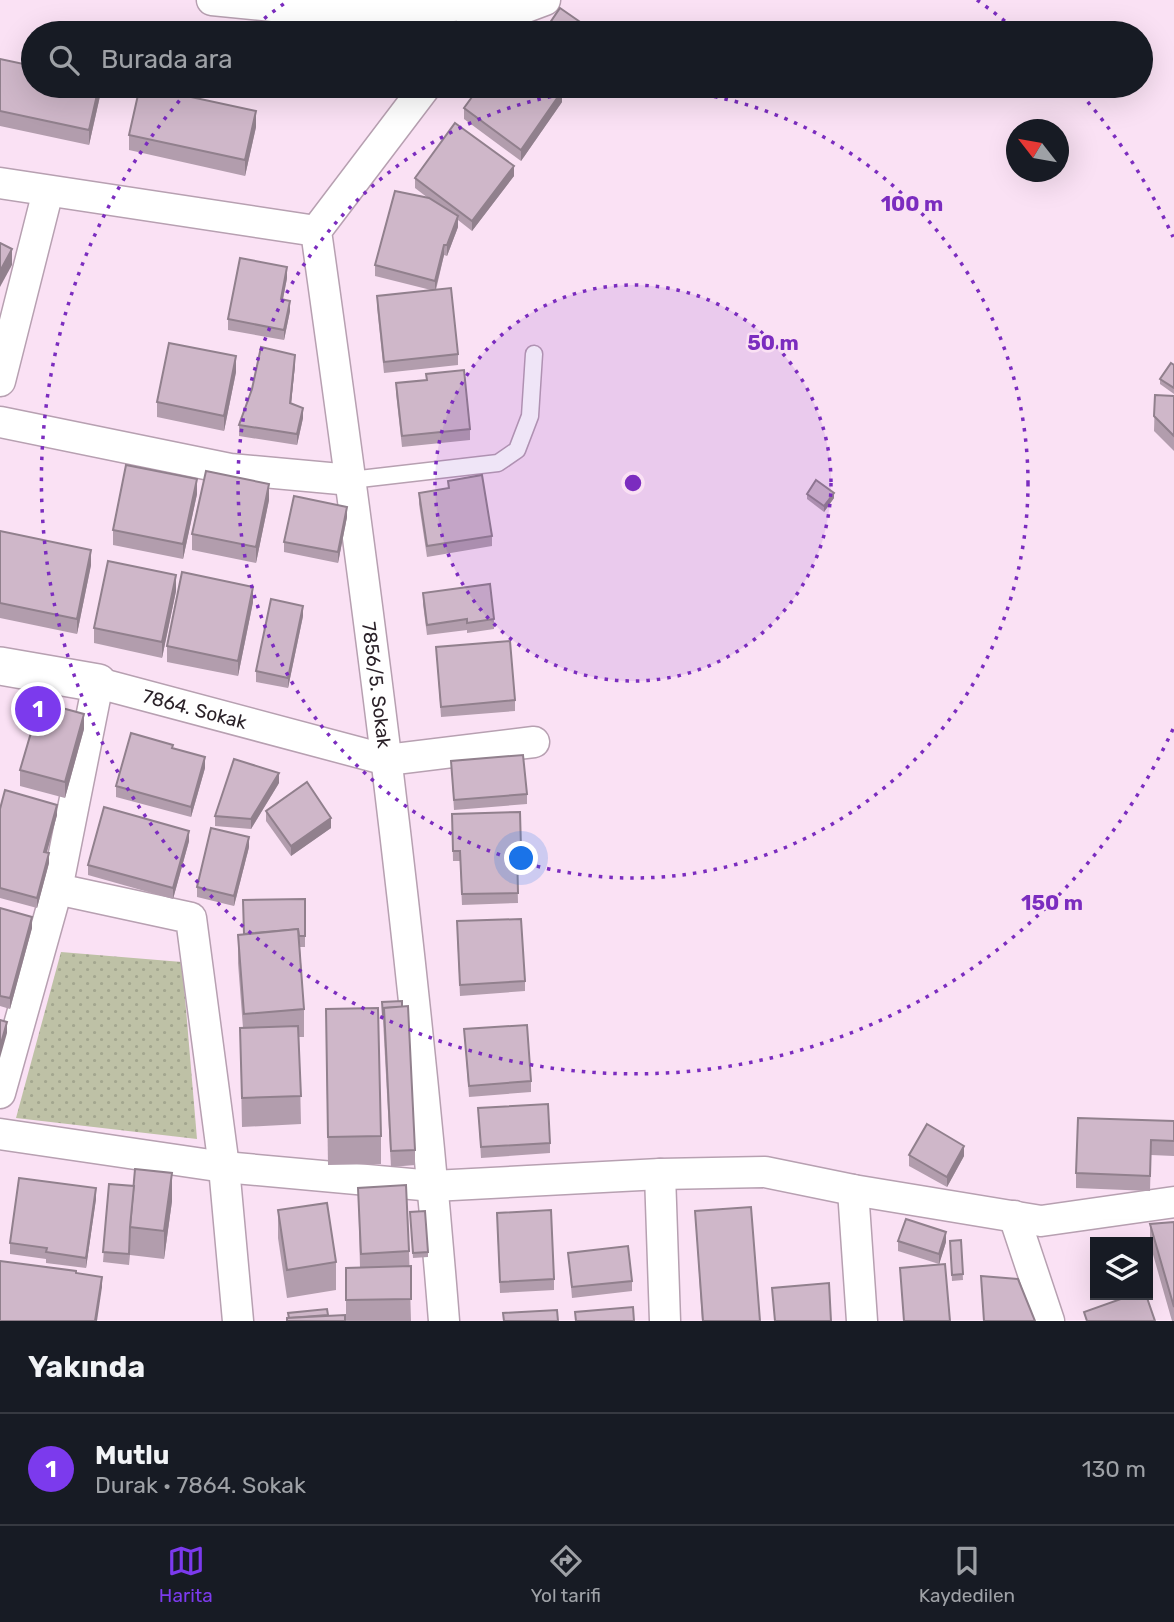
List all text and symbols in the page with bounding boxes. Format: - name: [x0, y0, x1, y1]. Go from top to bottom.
- search box: [21, 21, 1153, 98]
- icon: search: [45, 41, 83, 79]
- text: Burada ara: [101, 44, 233, 75]
- north arrow: [1006, 119, 1069, 182]
- text: 100 m: [881, 191, 943, 216]
- text: 50 m: [747, 330, 799, 355]
- centre of rings: [621, 471, 645, 495]
- street label: 7856/5. Sokak: [358, 621, 396, 749]
- pin: 1: [15, 683, 61, 735]
- street label: 7864. Sokak: [140, 684, 250, 734]
- your location: [504, 841, 538, 875]
- text: 150 m: [1021, 890, 1083, 915]
- map controls: [1090, 1237, 1153, 1300]
- button: layers: [1090, 1237, 1153, 1300]
- text: Yakında: [28, 1349, 145, 1385]
- text: Mutlu: [95, 1440, 169, 1471]
- text: 1: [45, 1455, 57, 1483]
- text: 130 m: [1082, 1455, 1146, 1483]
- text: Durak · 7864. Sokak: [95, 1471, 306, 1499]
- tab: Harita: [159, 1542, 213, 1607]
- tab: Yol tarifi: [530, 1542, 601, 1607]
- tab: Kaydedilen: [919, 1542, 1015, 1607]

